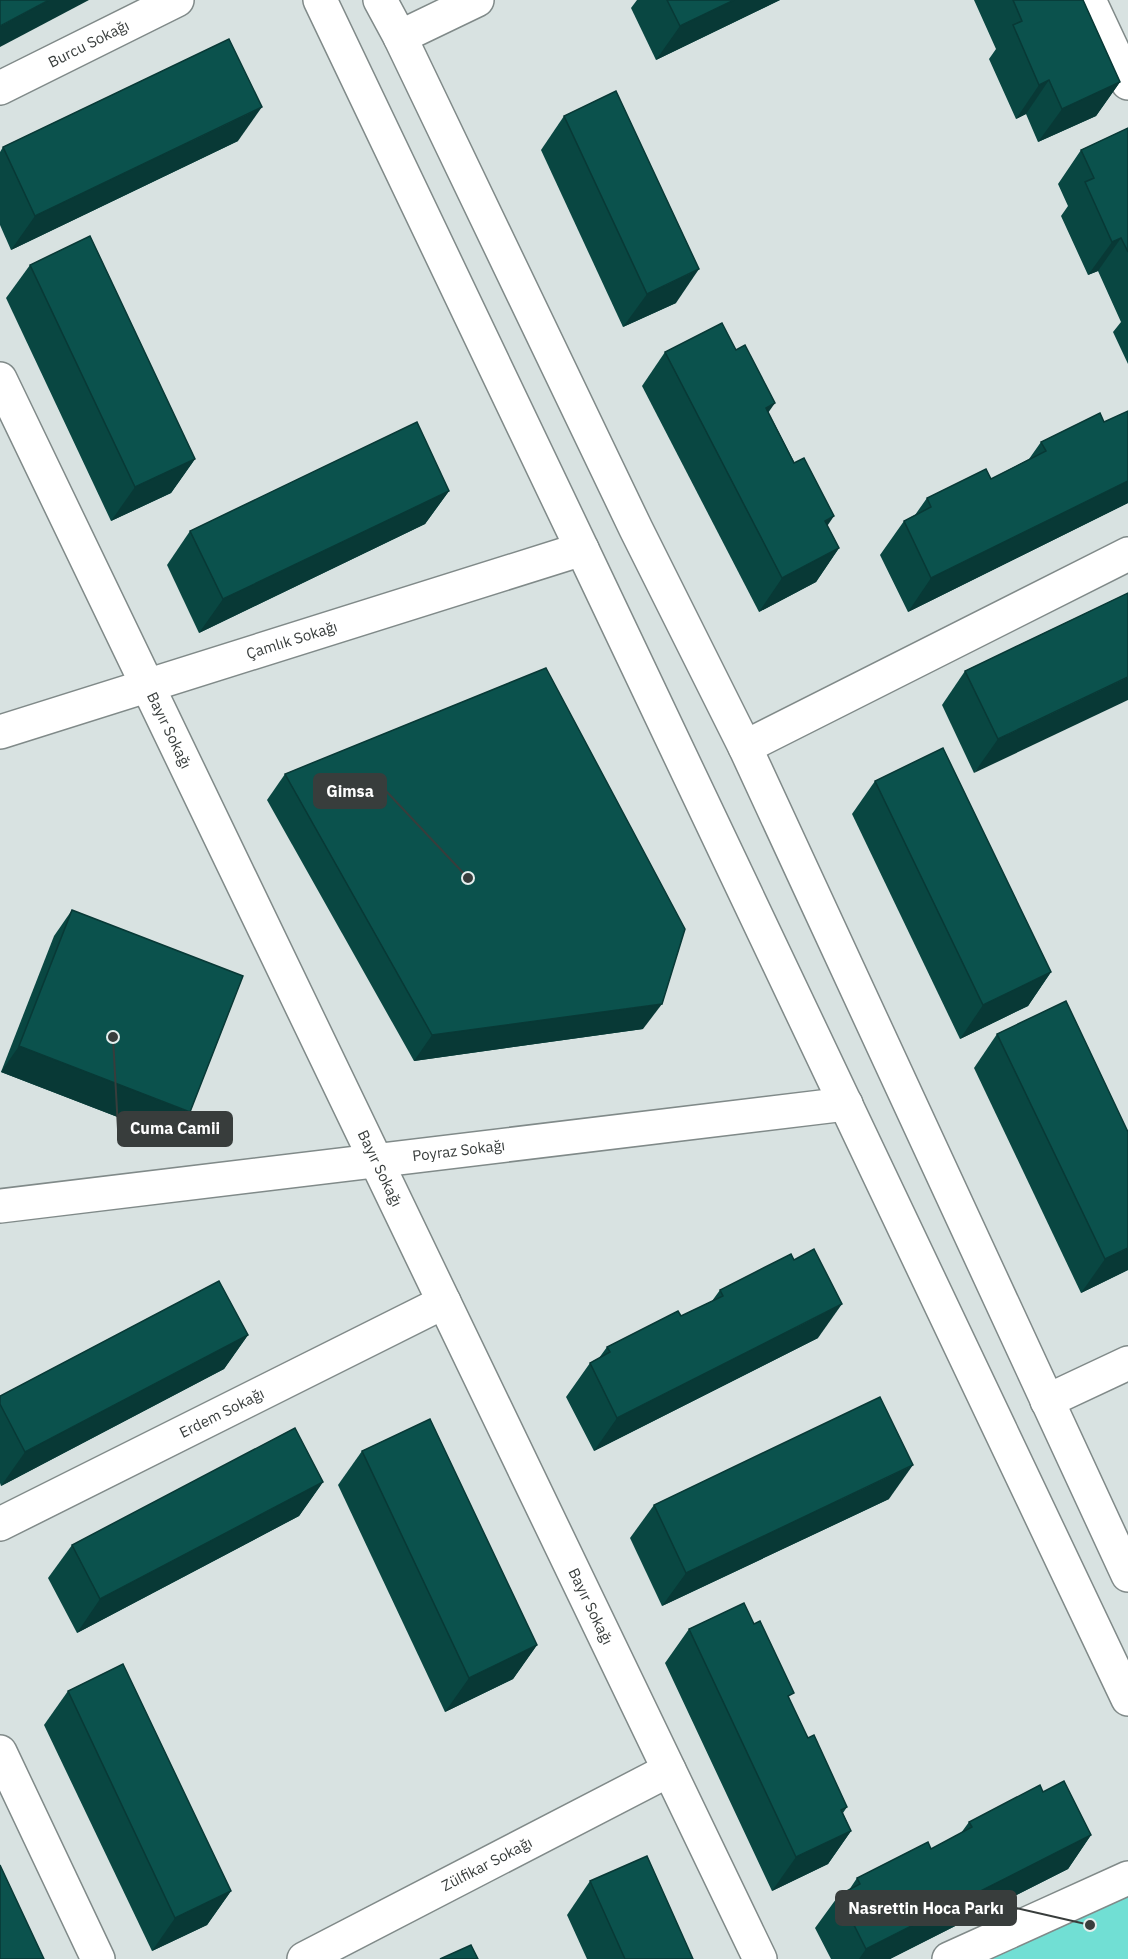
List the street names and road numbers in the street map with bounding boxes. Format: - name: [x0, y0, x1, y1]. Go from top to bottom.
- street label: Burcu Sokağı: [45, 15, 132, 72]
- street label: Çamlık Sokağı: [244, 617, 340, 663]
- street label: Bayır Sokağı: [143, 689, 196, 772]
- street label: Bayır Sokağı: [354, 1127, 407, 1210]
- street label: Poyraz Sokağı: [411, 1135, 506, 1165]
- street label: Erdem Sokağı: [176, 1383, 267, 1442]
- street label: Bayır Sokağı: [564, 1565, 617, 1648]
- street label: Zülfikar Sokağı: [438, 1833, 535, 1895]

